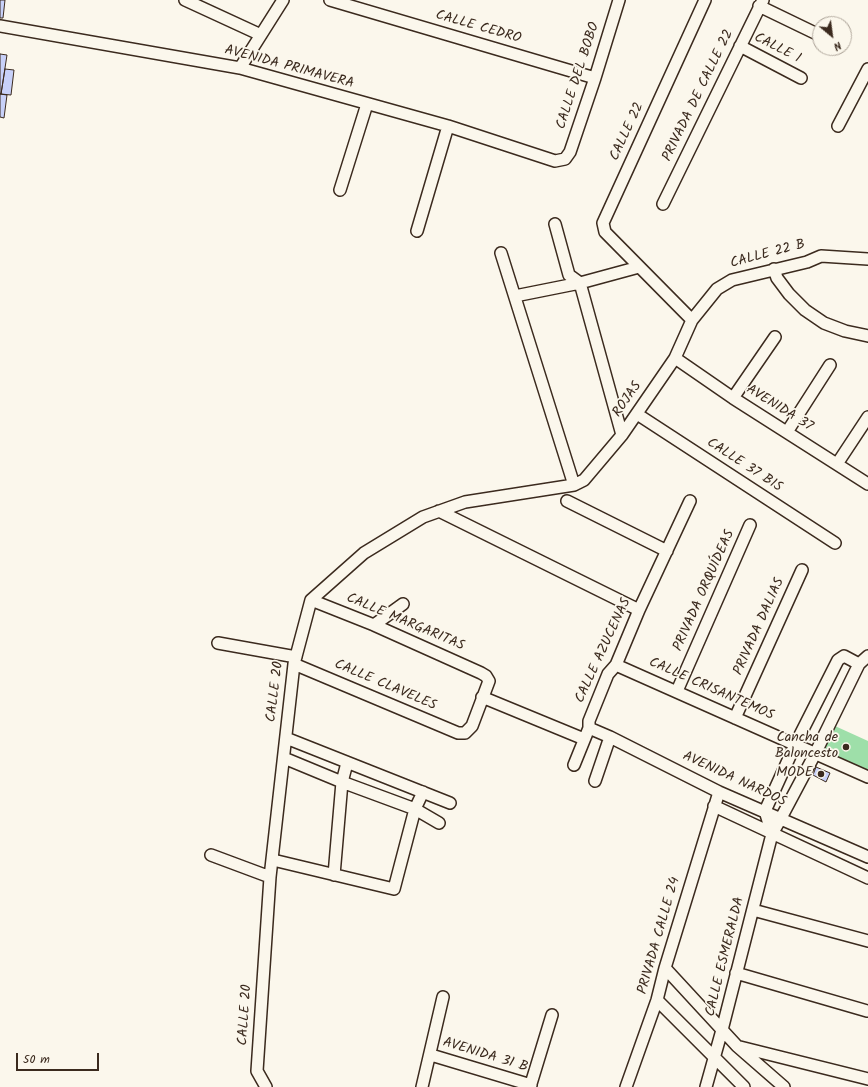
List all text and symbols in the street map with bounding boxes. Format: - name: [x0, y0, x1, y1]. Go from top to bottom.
- street label: CALLE CEDRO: [433, 8, 523, 48]
- north arrow: [812, 16, 852, 56]
- street label: CALLE DEL BOBO: [554, 20, 604, 132]
- street label: PRIVADA DE CALLE 22: [660, 27, 738, 165]
- street label: CALLE 1: [751, 30, 803, 68]
- text: N: [830, 36, 845, 55]
- street label: AVENIDA PRIMAVERA: [223, 43, 355, 93]
- street label: CALLE 22: [607, 100, 649, 164]
- street label: CALLE 22 B: [729, 237, 807, 273]
- street label: ROJAS: [610, 379, 646, 421]
- street label: AVENIDA 37: [743, 382, 815, 436]
- street label: CALLE 37 BIS: [703, 435, 785, 497]
- street label: PRIVADA ORQUÍDEAS: [671, 528, 739, 654]
- street label: PRIVADA DALIAS: [731, 576, 789, 678]
- street label: CALLE MARGARITAS: [343, 591, 467, 655]
- street label: CALLE AZUCENAS: [572, 596, 636, 706]
- street label: CALLE CRISANTEMOS: [646, 655, 776, 725]
- street label: CALLE CLAVELES: [331, 657, 439, 715]
- street label: CALLE 20: [264, 661, 288, 723]
- place label: Cancha de Baloncesto: [775, 731, 838, 764]
- marker: Cancha de Baloncesto: [841, 742, 851, 752]
- street label: AVENIDA NARDOS: [680, 749, 788, 811]
- place label: MODE: [776, 766, 813, 782]
- marker: MODE: [816, 769, 826, 779]
- street label: PRIVADA CALLE 24: [635, 875, 685, 997]
- street label: CALLE ESMERALDA: [703, 895, 749, 1019]
- street label: CALLE 20: [235, 984, 257, 1046]
- street label: AVENIDA 31 B: [440, 1035, 530, 1077]
- scale bar: [18, 1045, 101, 1071]
- text: 50 m: [23, 1050, 50, 1069]

